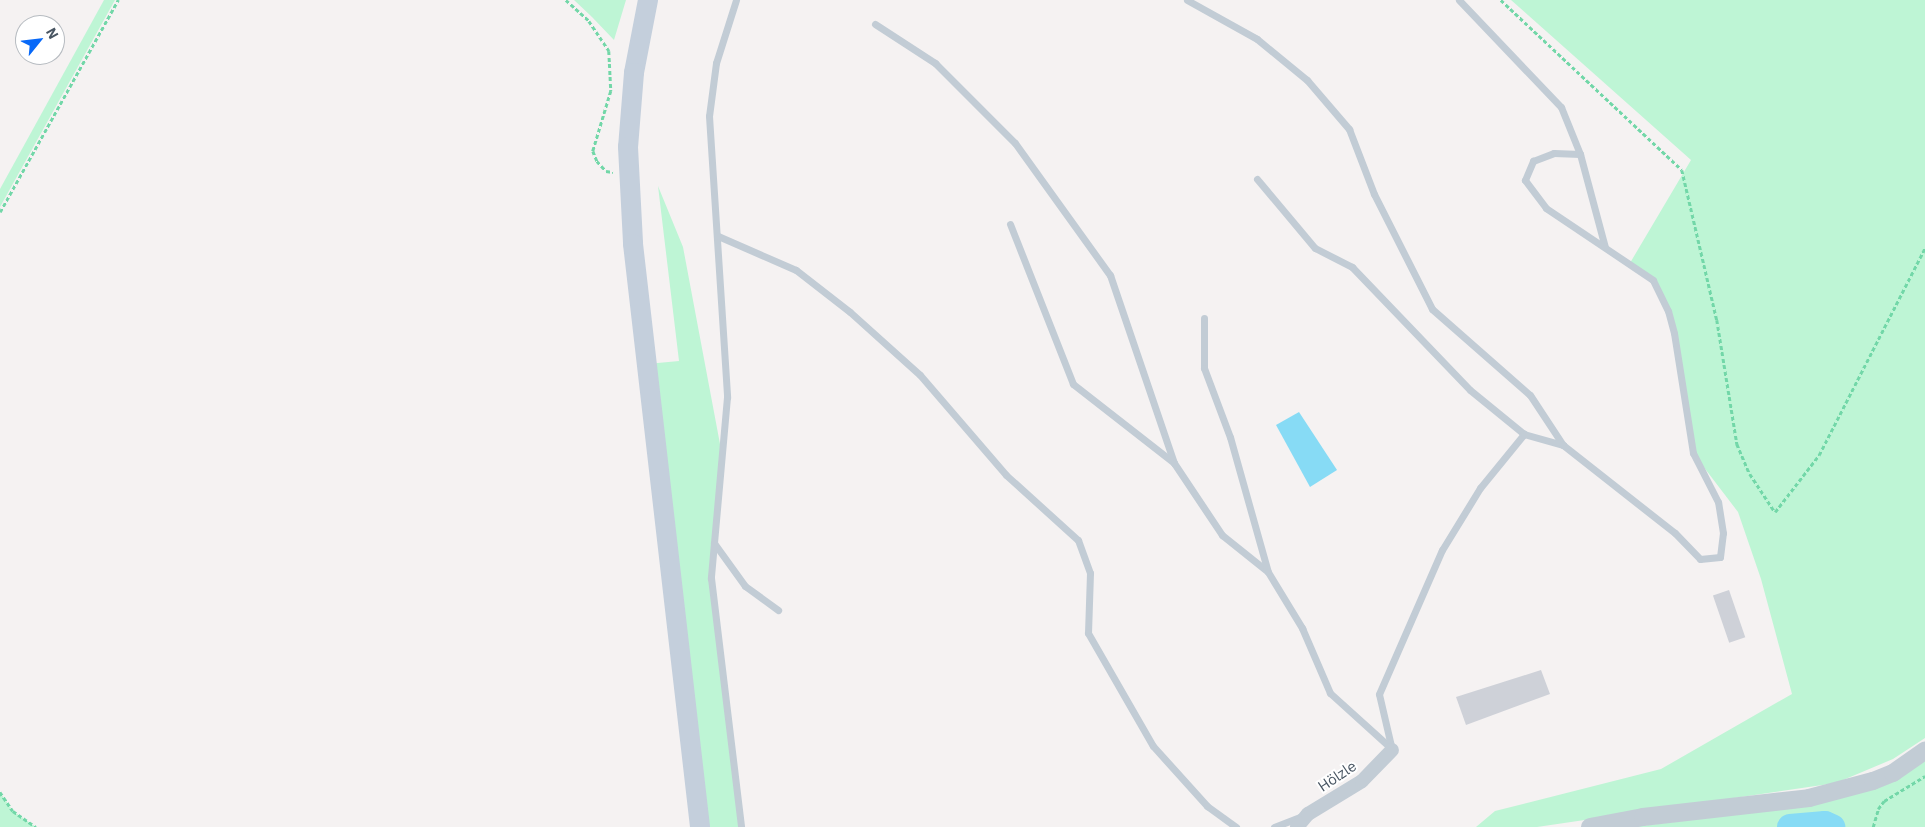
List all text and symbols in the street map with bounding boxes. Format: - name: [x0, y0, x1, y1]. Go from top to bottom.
- north arrow: [15, 15, 65, 65]
- text: N: [42, 24, 63, 42]
- street label: Hölzle: [1314, 757, 1360, 795]

